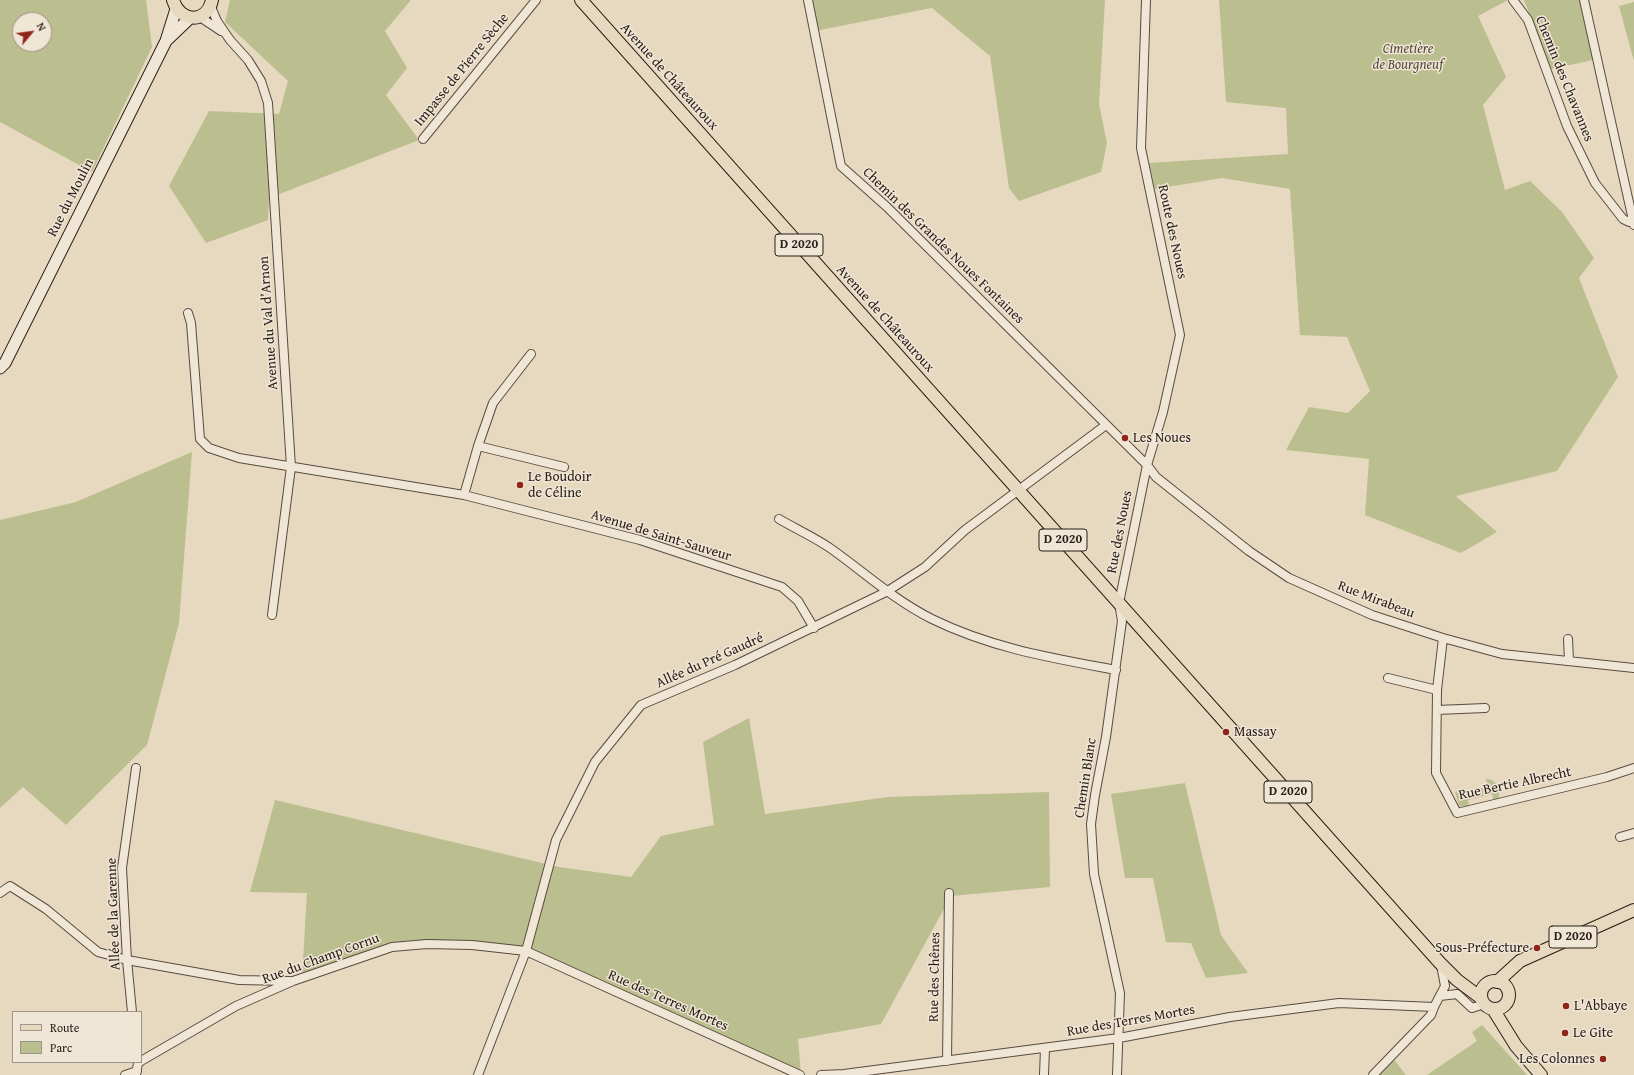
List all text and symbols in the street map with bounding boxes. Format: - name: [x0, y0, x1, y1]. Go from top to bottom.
- street label: Impasse de Pierre Sèche: [411, 10, 513, 130]
- north arrow: [12, 12, 52, 52]
- street label: Chemin des Chavannes: [1531, 14, 1597, 144]
- text: N: [33, 20, 50, 34]
- street label: Avenue de Châteauroux: [616, 20, 722, 134]
- park label: Cimetière de Bourgneuf: [1373, 41, 1443, 74]
- street label: Rue du Moulin: [44, 156, 98, 240]
- street label: Chemin des Grandes Noues Fontaines: [859, 164, 1027, 328]
- street label: Route des Noues: [1154, 183, 1190, 281]
- road number: D 2020: [775, 234, 823, 256]
- street label: Avenue du Val d’Arnon: [256, 256, 282, 390]
- street label: Avenue de Châteauroux: [832, 262, 938, 376]
- place label: Les Noues: [1133, 430, 1191, 446]
- marker: Les Noues: [1120, 433, 1130, 443]
- place label: Le Boudoir de Céline: [528, 469, 591, 502]
- marker: Le Boudoir de Céline: [515, 480, 525, 490]
- street label: Rue des Noues: [1104, 489, 1136, 575]
- street label: Avenue de Saint-Sauveur: [589, 507, 733, 565]
- road number: D 2020: [1039, 529, 1087, 551]
- street label: Rue Mirabeau: [1335, 578, 1417, 622]
- street label: Allée du Pré Gaudré: [654, 630, 766, 692]
- place label: Massay: [1234, 724, 1277, 740]
- marker: Massay: [1221, 727, 1231, 737]
- street label: Chemin Blanc: [1071, 737, 1101, 819]
- street label: Rue Bertie Albrecht: [1457, 764, 1573, 804]
- road number: D 2020: [1264, 781, 1312, 803]
- street label: Allée de la Garenne: [104, 857, 124, 971]
- road number: D 2020: [1549, 926, 1597, 948]
- street label: Rue du Champ Cornu: [260, 930, 382, 988]
- street label: Rue des Chênes: [926, 932, 944, 1022]
- place label: Sous-Préfecture: [1435, 940, 1529, 956]
- marker: Sous-Préfecture: [1532, 943, 1542, 953]
- street label: Rue des Terres Mortes: [605, 967, 731, 1035]
- place label: L'Abbaye: [1574, 998, 1627, 1014]
- street label: Rue des Terres Mortes: [1066, 1001, 1196, 1041]
- marker: L'Abbaye: [1561, 1001, 1571, 1011]
- legend: [12, 1011, 142, 1063]
- text: Route: [50, 1019, 79, 1036]
- place label: Le Gite: [1573, 1025, 1613, 1041]
- marker: Le Gite: [1560, 1028, 1570, 1038]
- text: Parc: [50, 1039, 72, 1056]
- place label: Les Colonnes: [1519, 1051, 1595, 1067]
- marker: Les Colonnes: [1598, 1054, 1608, 1064]

